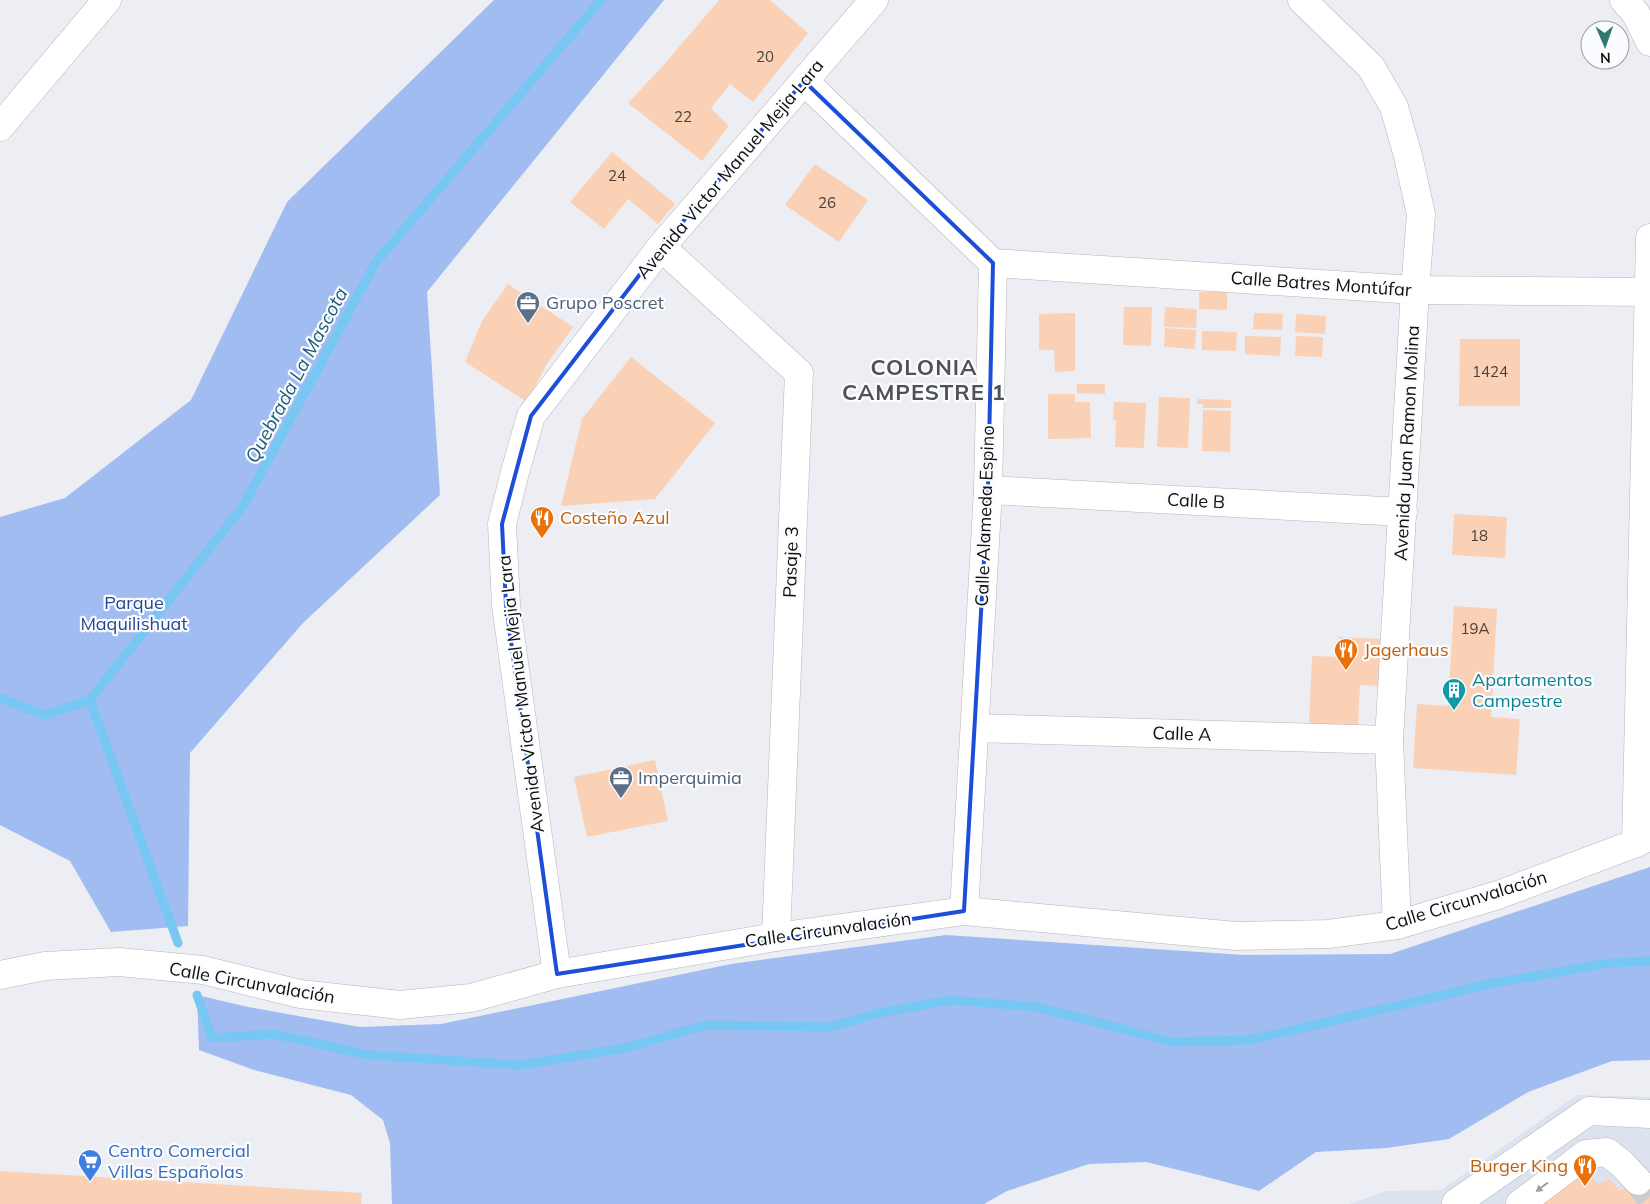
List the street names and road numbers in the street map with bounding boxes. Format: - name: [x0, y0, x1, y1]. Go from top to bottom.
- street label: Avenida Victor Manuel Mejia Lara: [631, 54, 828, 283]
- street label: Calle Batres Montúfar: [1230, 266, 1413, 301]
- street label: Avenida Juan Ramon Molina: [1389, 325, 1424, 561]
- street label: Calle Alameda Espino: [970, 425, 999, 607]
- street label: Calle B: [1166, 487, 1226, 514]
- street label: Pasaje 3: [778, 526, 803, 598]
- street label: Avenida Victor Manuel Mejia Lara: [492, 554, 549, 834]
- street label: Calle A: [1152, 721, 1212, 746]
- street label: Calle Circunvalación: [1382, 865, 1550, 936]
- street label: Calle Circunvalación: [743, 906, 913, 953]
- street label: Calle Circunvalación: [167, 957, 337, 1008]

